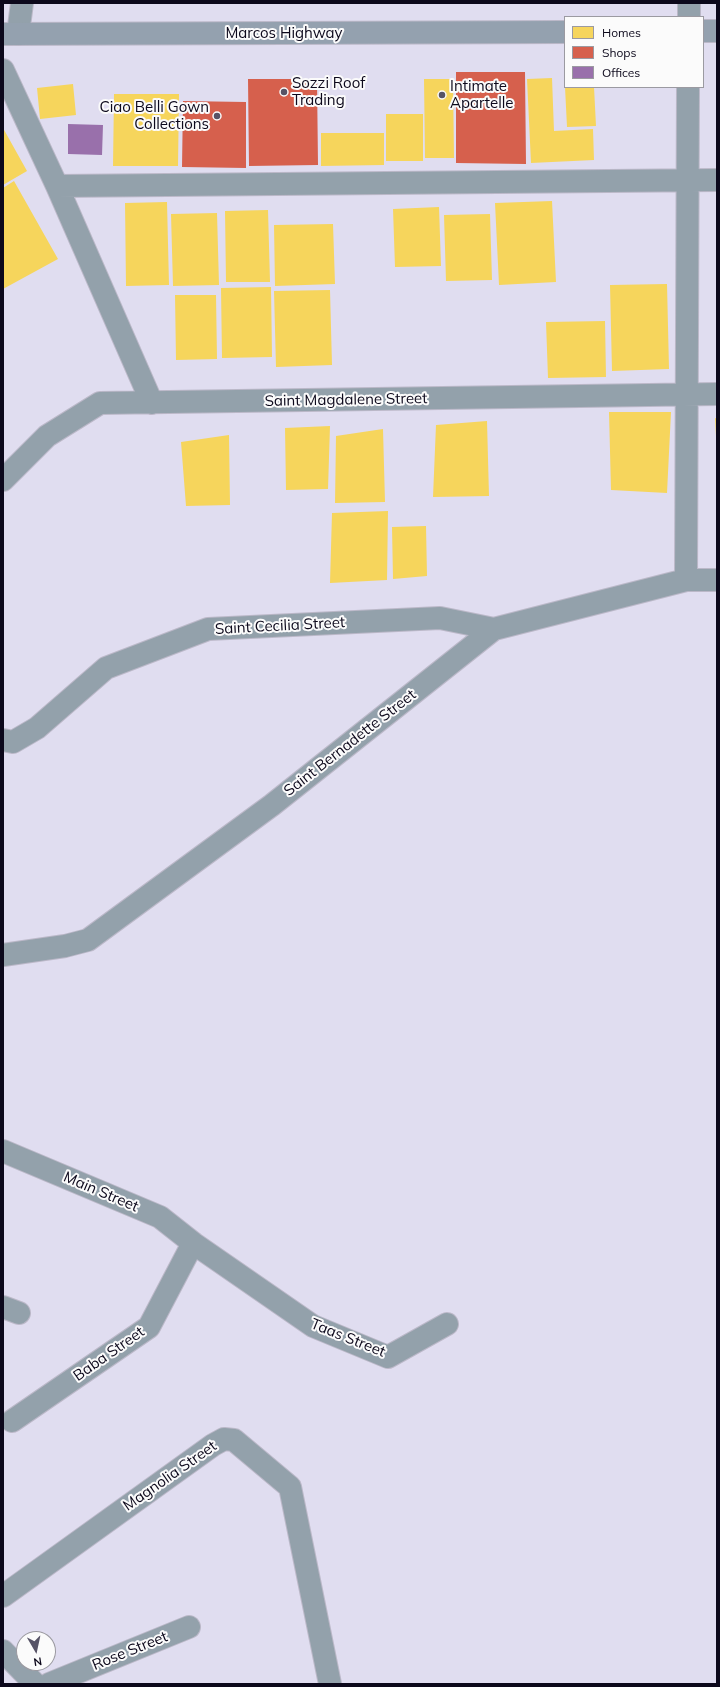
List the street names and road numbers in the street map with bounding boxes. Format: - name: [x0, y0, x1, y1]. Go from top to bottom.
- street label: Marcos Highway: [225, 24, 343, 42]
- street label: Saint Magdalene Street: [264, 390, 428, 410]
- street label: Saint Cecilia Street: [214, 614, 346, 638]
- street label: Saint Bernadette Street: [280, 686, 420, 800]
- street label: Main Street: [61, 1168, 141, 1216]
- street label: Taas Street: [308, 1315, 388, 1361]
- street label: Baba Street: [70, 1323, 148, 1385]
- street label: Magnolia Street: [120, 1437, 220, 1515]
- street label: Rose Street: [90, 1628, 170, 1674]

